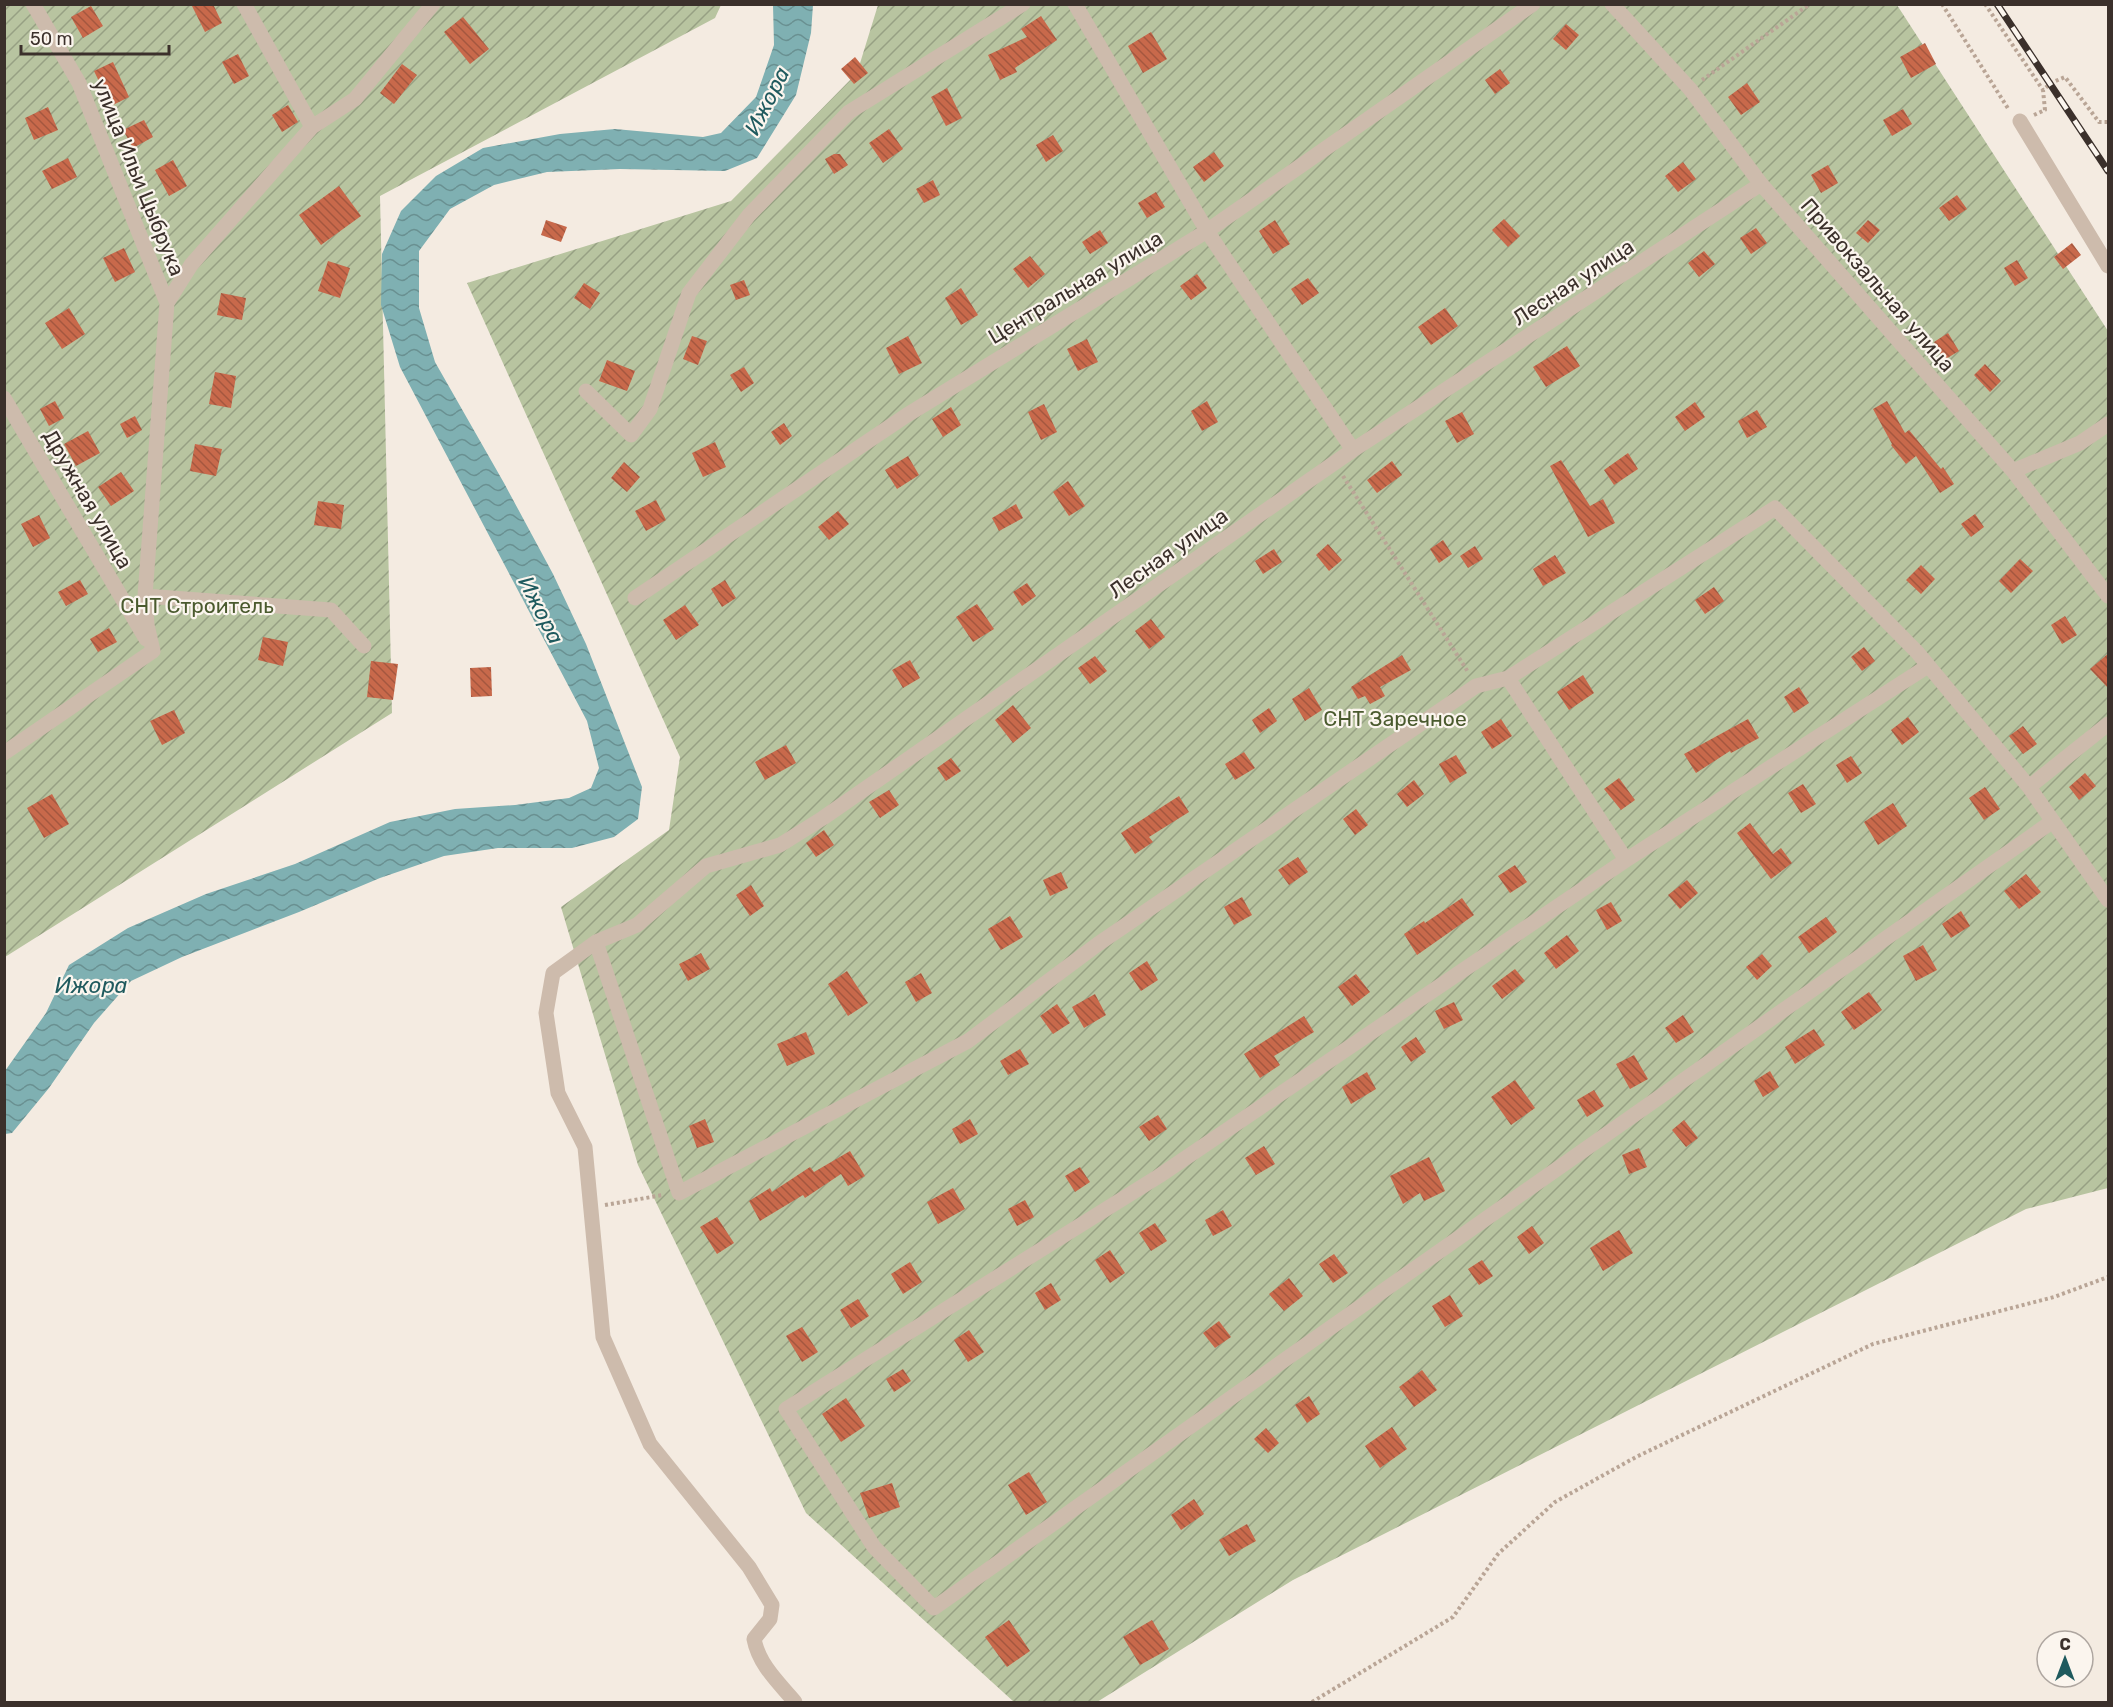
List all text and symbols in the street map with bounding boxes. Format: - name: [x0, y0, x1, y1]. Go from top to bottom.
- scale bar: [21, 18, 170, 56]
- text: 50 m: [30, 28, 73, 50]
- water label: Ижора: [739, 62, 796, 139]
- street label: улица Ильи Цыбрука: [88, 75, 190, 279]
- street label: Привокзальная улица: [1796, 193, 1960, 377]
- street label: Центральная улица: [983, 225, 1167, 349]
- street label: Лесная улица: [1508, 234, 1638, 330]
- street label: Дружная улица: [38, 425, 138, 573]
- street label: Лесная улица: [1104, 503, 1232, 603]
- water label: Ижора: [513, 572, 570, 649]
- park label: СНТ Строитель: [120, 593, 274, 618]
- park label: СНТ Заречное: [1323, 706, 1467, 731]
- water label: Ижора: [55, 972, 127, 999]
- north arrow: [2035, 1629, 2095, 1689]
- text: С: [2059, 1635, 2071, 1654]

